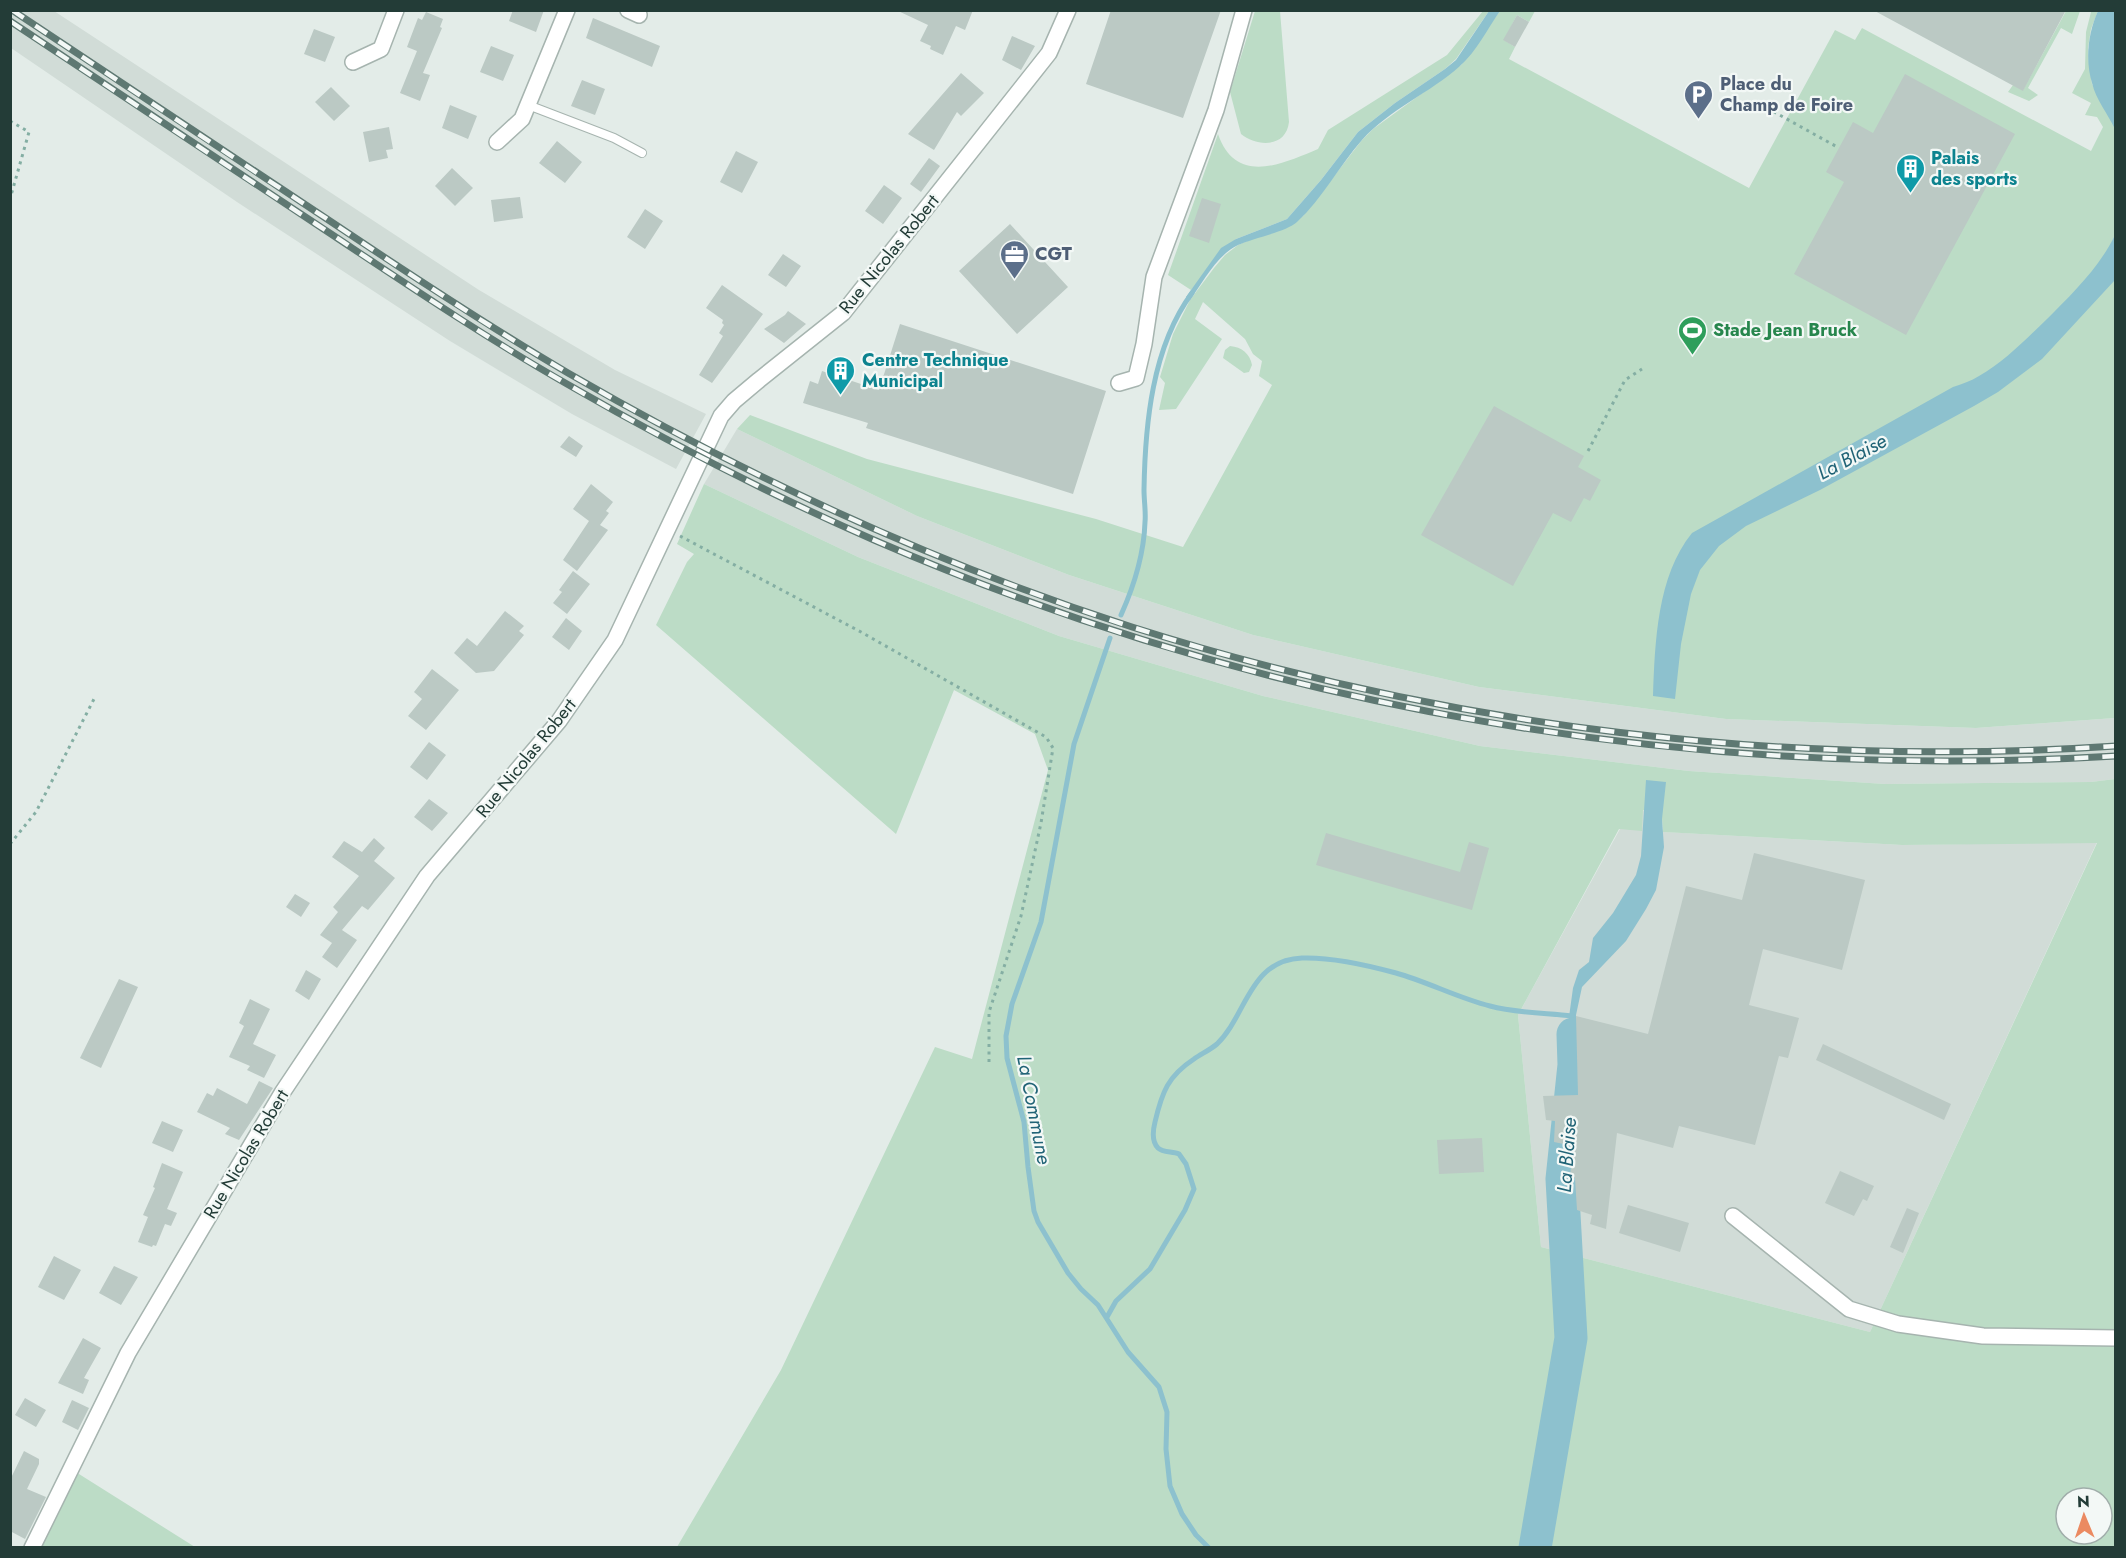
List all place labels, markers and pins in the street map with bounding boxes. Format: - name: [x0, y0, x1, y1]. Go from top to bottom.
- place label: Place du Champ de Foire: [1720, 71, 1853, 118]
- parking icon: Place du Champ de Foire: [1683, 78, 1715, 120]
- place label: Palais des sports: [1931, 145, 2017, 192]
- building icon: Palais des sports: [1894, 152, 1926, 194]
- office icon: CGT: [998, 238, 1030, 280]
- place label: CGT: [1035, 241, 1073, 267]
- sports icon: Stade Jean Bruck: [1676, 314, 1708, 356]
- place label: Stade Jean Bruck: [1713, 317, 1858, 343]
- place label: Centre Technique Municipal: [862, 347, 1009, 394]
- building icon: Centre Technique Municipal: [825, 354, 857, 396]

